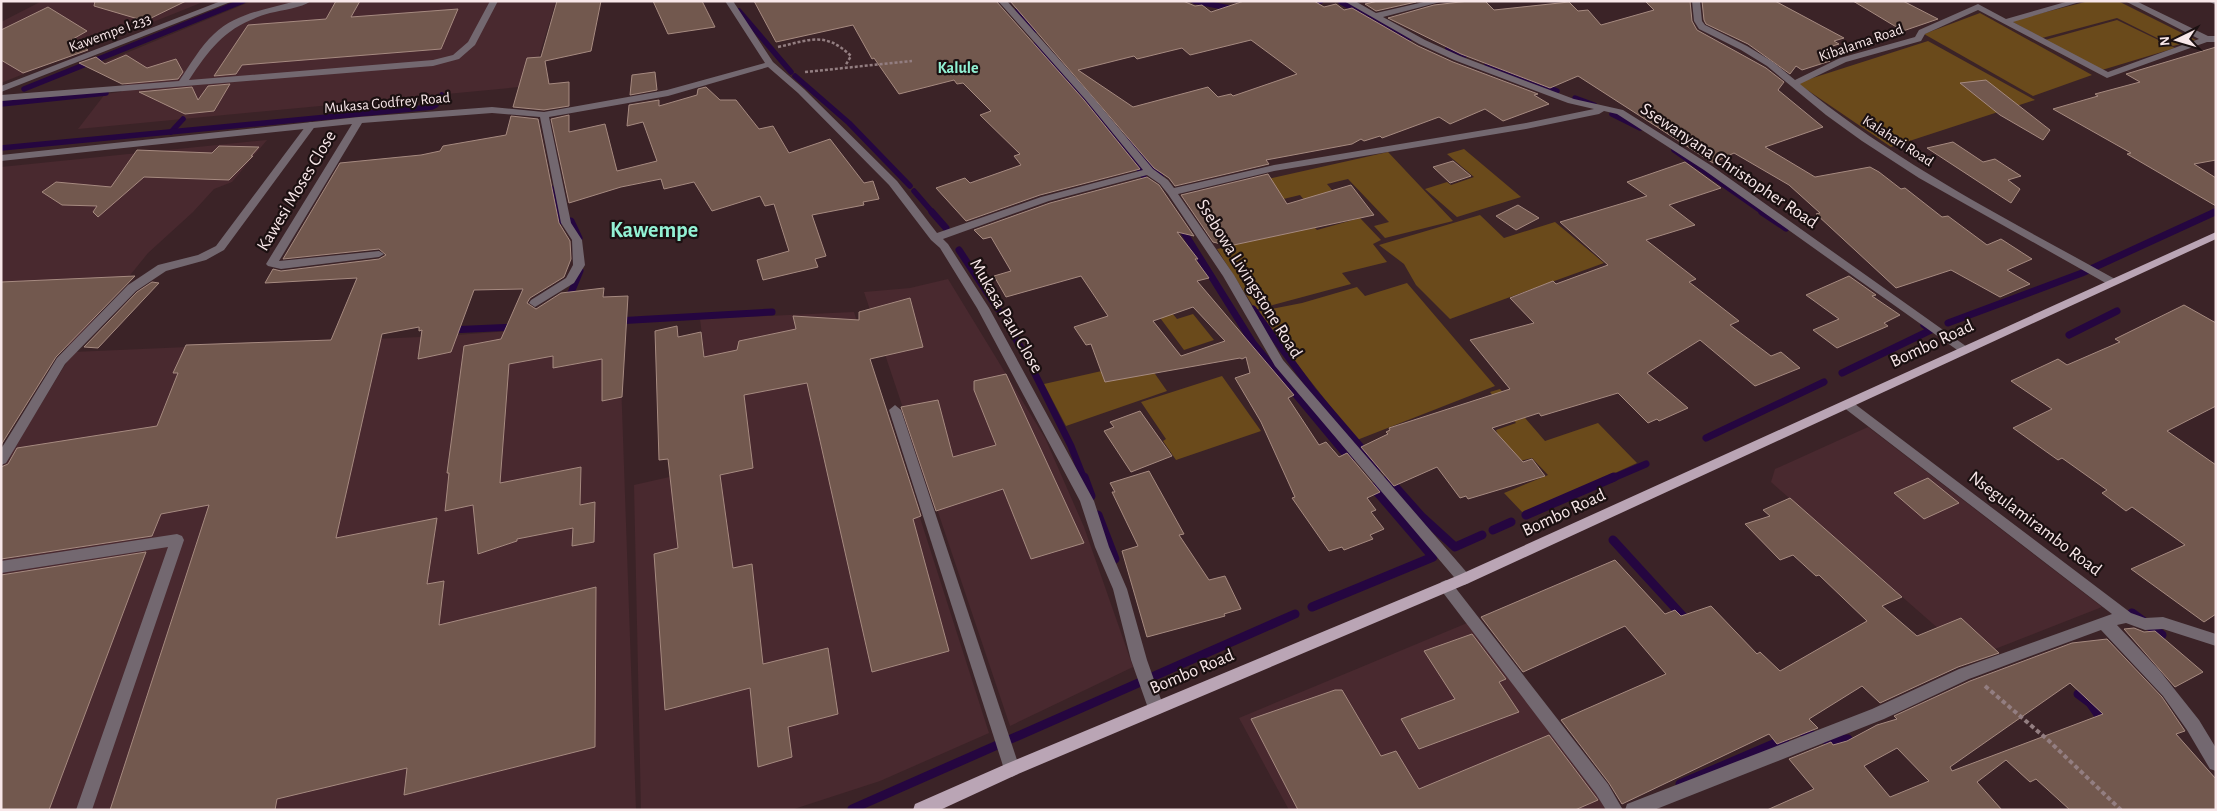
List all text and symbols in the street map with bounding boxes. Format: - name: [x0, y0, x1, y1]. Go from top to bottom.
- street label: Kawempe I 233: [67, 11, 153, 55]
- north arrow: [2152, 15, 2202, 65]
- street label: Kibalama Road: [1817, 21, 1905, 64]
- text: N: [2158, 36, 2172, 47]
- district label: Kalule: [937, 60, 979, 76]
- street label: Mukasa Godfrey Road: [323, 90, 451, 116]
- street label: Ssewanyana Christopher Road: [1637, 100, 1821, 232]
- street label: Kalahari Road: [1860, 113, 1936, 169]
- street label: Kawesi Moses Close: [254, 128, 340, 254]
- street label: Ssebowa Livingstone Road: [1193, 196, 1305, 362]
- district label: Kawempe: [610, 219, 698, 241]
- street label: Mukasa Paul Close: [966, 256, 1046, 376]
- street label: Bombo Road: [1888, 317, 1976, 371]
- street label: Nsegulamirambo Road: [1965, 468, 2105, 580]
- street label: Bombo Road: [1520, 486, 1608, 540]
- street label: Bombo Road: [1147, 646, 1237, 698]

